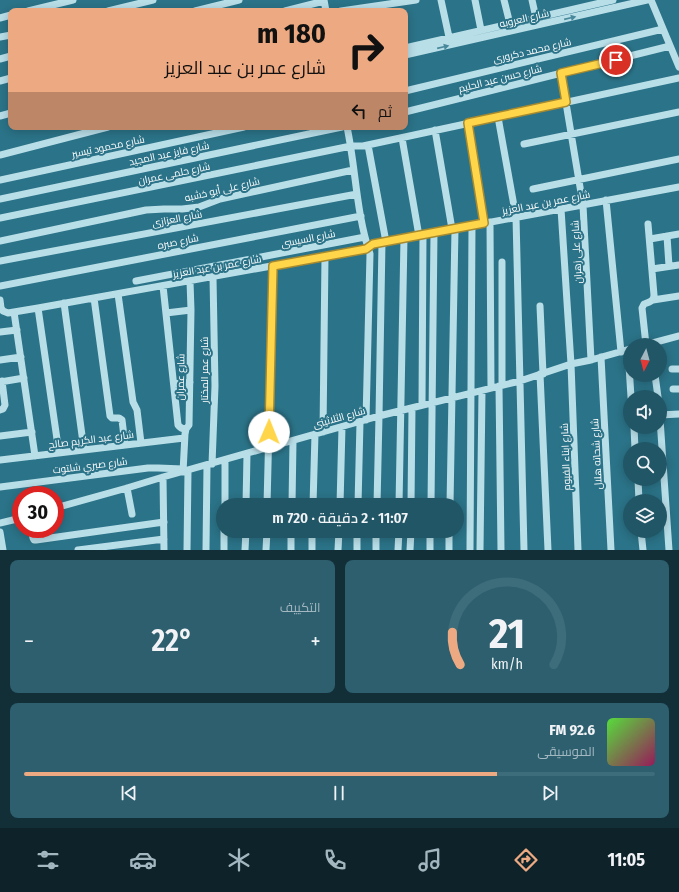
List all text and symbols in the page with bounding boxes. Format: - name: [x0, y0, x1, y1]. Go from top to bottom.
- street label: شارع العروبه: [498, 7, 550, 30]
- one-way arrow: [564, 14, 576, 20]
- text: 180 m: [257, 17, 326, 50]
- icon: right: [340, 24, 392, 76]
- street label: شارع محمد دكرورى: [492, 36, 572, 66]
- one-way arrow: [437, 43, 449, 49]
- pin: [599, 43, 633, 77]
- icon: arrive: [605, 49, 627, 71]
- text: شارع عمر بن عبد العزيز: [165, 57, 326, 79]
- street label: شارع حسن عبد الحليم: [457, 63, 543, 96]
- icon: left: [348, 100, 370, 122]
- text: ثم: [378, 103, 392, 121]
- street label: شارع محمود تيسير: [70, 133, 146, 161]
- street label: شارع فايز عبد المجيد: [128, 140, 210, 168]
- street label: شارع حلمى عمران: [137, 160, 211, 187]
- street label: شارع على أبو خشبه: [183, 175, 261, 204]
- street label: شارع عمر بن عبد العزيز: [500, 189, 591, 218]
- street label: شارع العزازى: [151, 208, 203, 230]
- street label: شارع على زهران: [569, 220, 585, 284]
- street label: شارع السيسى: [280, 228, 336, 250]
- street label: شارع صبره: [157, 232, 200, 252]
- street label: شارع عمر بن عبد العزيز: [171, 253, 262, 281]
- street label: شارع عمر المختار: [199, 337, 211, 404]
- north arrow: [623, 338, 667, 382]
- map controls: [623, 338, 667, 538]
- street label: شارع عمران: [175, 354, 187, 400]
- button: sound: [623, 390, 667, 434]
- street label: شارع الثلاثينى: [312, 405, 367, 431]
- position arrow: [248, 411, 290, 453]
- street label: شارع شحاته هلال: [589, 418, 605, 490]
- street label: شارع ابناء الفيوم: [559, 423, 574, 491]
- street label: شارع عبد الكريم صالح: [48, 429, 135, 452]
- button: search: [623, 442, 667, 486]
- street label: شارع صبري شلتوت: [52, 455, 128, 478]
- speed limit sign: 30: [12, 486, 64, 538]
- button: layers: [623, 494, 667, 538]
- text: 11:07 · 2 دقيقة · 720 m: [272, 509, 408, 527]
- text: التكييف: [280, 600, 321, 615]
- text: 21: [488, 608, 525, 658]
- text: 22°: [151, 623, 193, 659]
- text: −: [24, 628, 34, 655]
- text: +: [310, 628, 321, 655]
- text: km/h: [491, 655, 523, 672]
- text: 92.6 FM: [549, 721, 595, 739]
- text: الموسيقى: [537, 744, 595, 759]
- icon: previous: [118, 782, 140, 804]
- icon: pause: [328, 782, 350, 804]
- icon: next: [539, 782, 561, 804]
- icon: filters: [34, 846, 62, 874]
- icon: car: [129, 846, 157, 874]
- icon: climate: [225, 846, 253, 874]
- icon: phone: [321, 846, 349, 874]
- icon: music: [416, 846, 444, 874]
- icon: directions: [512, 846, 540, 874]
- text: 11:05: [608, 849, 645, 871]

